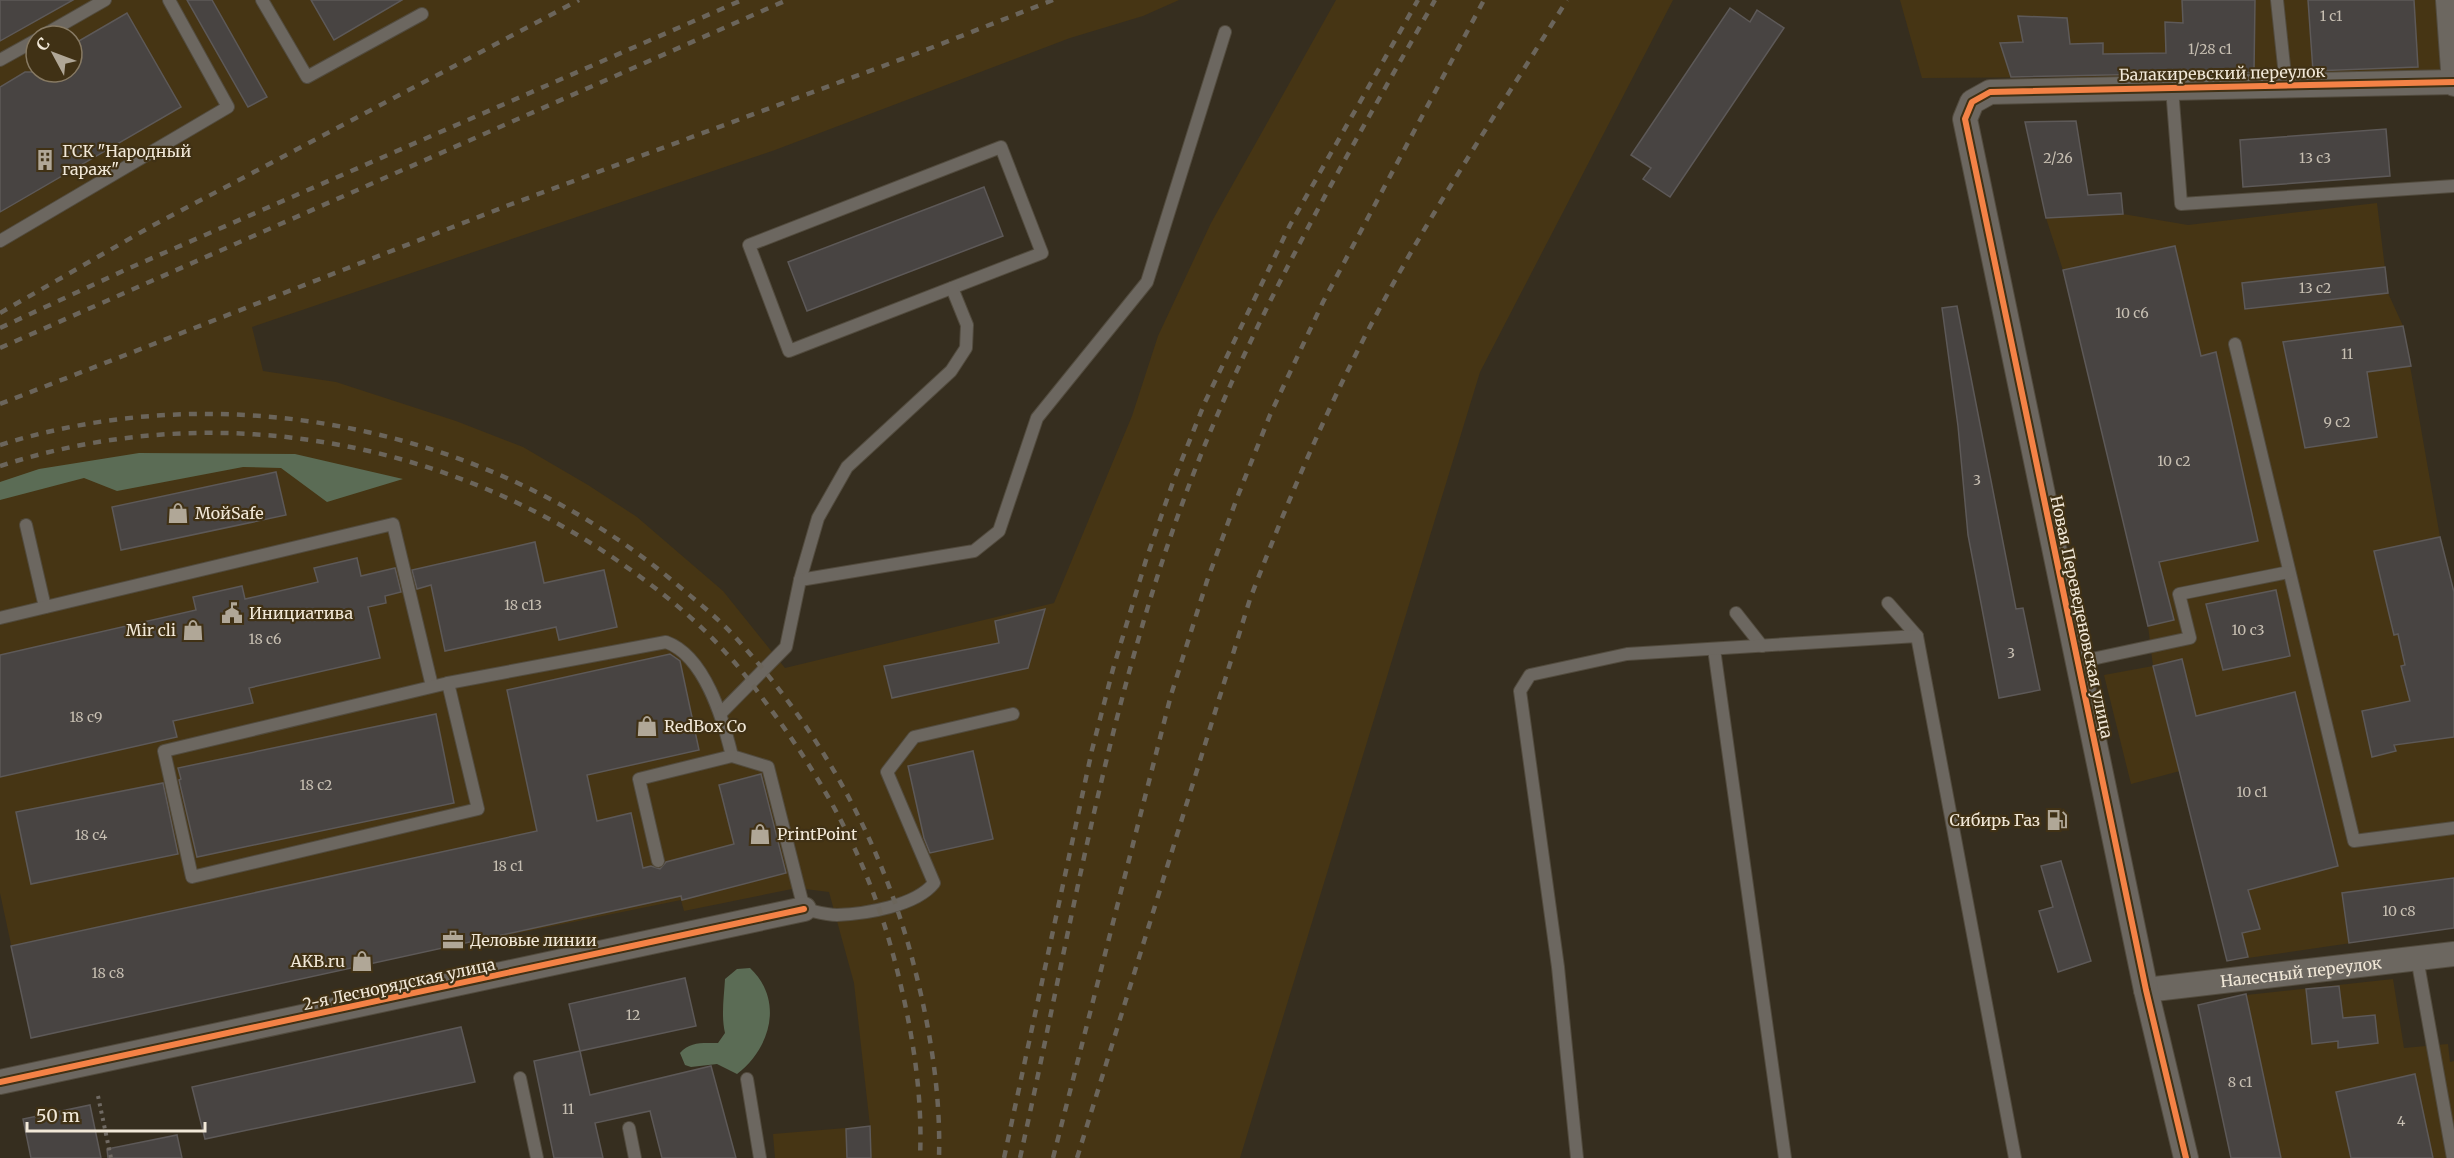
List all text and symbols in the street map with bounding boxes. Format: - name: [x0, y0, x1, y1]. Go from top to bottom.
- house number: 1 с1: [2320, 7, 2342, 25]
- north arrow: [24, 24, 84, 84]
- text: С: [32, 34, 54, 55]
- house number: 1/28 с1: [2188, 40, 2232, 58]
- street label: Балакиревский переулок: [2118, 61, 2326, 85]
- place label: ГСК "Народный гараж": [62, 141, 191, 179]
- building icon: ГСК "Народный гараж": [33, 148, 57, 172]
- house number: 2/26: [2043, 149, 2073, 167]
- house number: 13 с3: [2299, 149, 2331, 167]
- house number: 13 с2: [2299, 279, 2331, 297]
- house number: 10 с6: [2115, 304, 2149, 322]
- house number: 11: [2341, 345, 2353, 363]
- house number: 9 с2: [2323, 413, 2351, 431]
- house number: 10 с2: [2157, 452, 2191, 470]
- house number: 3: [1973, 471, 1981, 489]
- street label: Новая Переведеновская улица: [2046, 494, 2118, 741]
- shop icon: МойSafe: [166, 501, 190, 525]
- place label: МойSafe: [195, 503, 264, 523]
- house number: 18 с13: [504, 596, 542, 614]
- public building icon: Инициатива: [220, 601, 244, 625]
- place label: Инициатива: [249, 603, 353, 623]
- shop icon: Mir cli: [181, 618, 205, 642]
- place label: Mir cli: [126, 620, 176, 640]
- house number: 10 с3: [2232, 621, 2264, 639]
- house number: 18 с6: [248, 630, 282, 648]
- house number: 3: [2007, 644, 2015, 662]
- house number: 18 с9: [69, 708, 103, 726]
- shop icon: RedBox Co: [635, 714, 659, 738]
- place label: RedBox Co: [664, 716, 746, 736]
- house number: 18 с2: [300, 776, 332, 794]
- house number: 10 с1: [2236, 783, 2268, 801]
- fuel station icon: Сибирь Газ: [2045, 808, 2069, 832]
- place label: Сибирь Газ: [1950, 810, 2040, 830]
- shop icon: PrintPoint: [748, 822, 772, 846]
- place label: PrintPoint: [777, 824, 858, 844]
- house number: 18 с4: [75, 826, 108, 844]
- house number: 18 с1: [493, 857, 523, 875]
- house number: 10 с8: [2382, 902, 2416, 920]
- office icon: Деловые линии: [441, 928, 465, 952]
- place label: Деловые линии: [470, 930, 597, 950]
- shop icon: AKB.ru: [350, 949, 374, 973]
- place label: AKB.ru: [289, 951, 345, 971]
- street label: Налесный переулок: [2219, 953, 2383, 991]
- street label: 2-я Леснорядская улица: [301, 954, 497, 1014]
- house number: 18 с8: [92, 964, 124, 982]
- house number: 12: [626, 1006, 640, 1024]
- house number: 8 с1: [2228, 1073, 2252, 1091]
- scale bar: [27, 1095, 206, 1133]
- house number: 11: [562, 1100, 574, 1118]
- text: 50 m: [36, 1104, 80, 1127]
- house number: 4: [2397, 1112, 2406, 1130]

